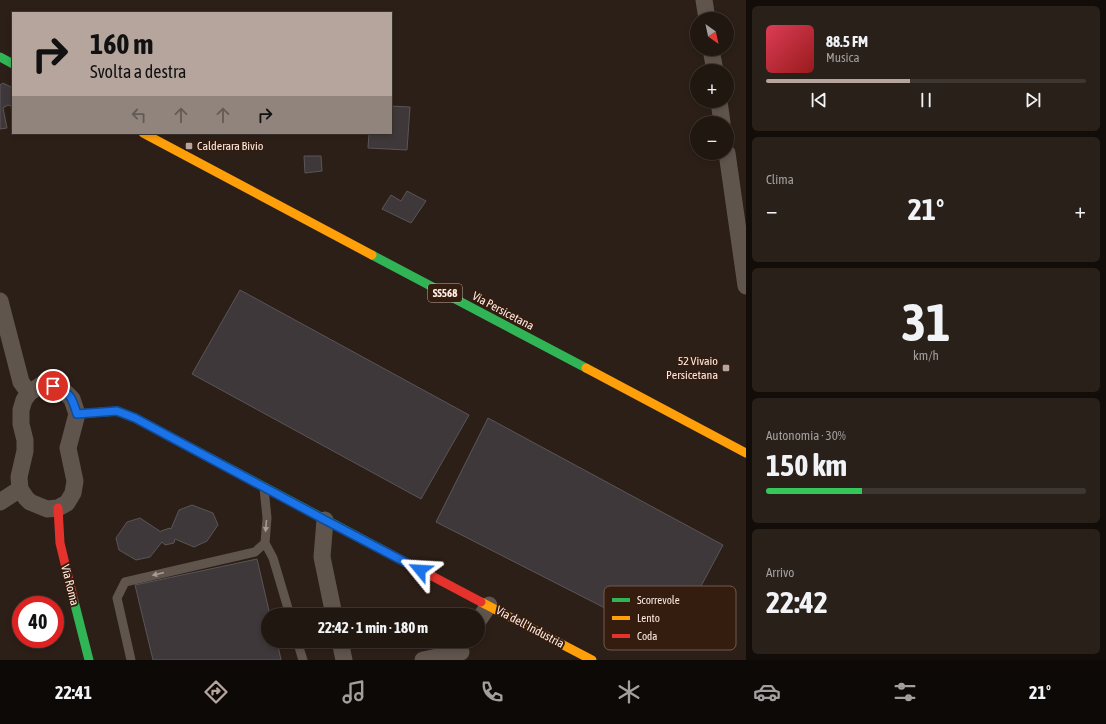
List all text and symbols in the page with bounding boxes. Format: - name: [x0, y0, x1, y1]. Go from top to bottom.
- north arrow: [690, 12, 734, 56]
- map controls: [690, 12, 734, 160]
- icon: right: [24, 28, 76, 80]
- text: 160 m: [90, 28, 153, 60]
- text: 88.5 FM: [826, 33, 868, 50]
- text: Musica: [826, 50, 859, 65]
- text: Svolta a destra: [90, 61, 186, 82]
- button: +: [690, 64, 734, 108]
- icon: previous: [808, 89, 830, 111]
- icon: pause: [915, 89, 937, 111]
- icon: next: [1022, 89, 1044, 111]
- icon: left: [128, 104, 150, 126]
- icon: ahead: [170, 104, 192, 126]
- icon: ahead: [212, 104, 234, 126]
- icon: right: [254, 104, 276, 126]
- button: −: [690, 116, 734, 160]
- place label: Calderara Bivio: [197, 139, 264, 153]
- marker: Calderara Bivio: [184, 141, 194, 151]
- text: Clima: [766, 172, 794, 187]
- text: 21°: [908, 192, 944, 226]
- text: −: [766, 197, 777, 223]
- text: +: [1075, 197, 1086, 223]
- road number: SS568: [428, 284, 462, 302]
- street label: Via Persicetana: [470, 289, 536, 333]
- text: 31: [902, 292, 950, 352]
- text: km/h: [913, 348, 939, 363]
- place label: 52 Vivaio Persicetana: [666, 354, 718, 382]
- marker: 52 Vivaio Persicetana: [721, 363, 731, 373]
- pin: [36, 369, 70, 403]
- icon: arrive: [42, 375, 64, 397]
- text: Autonomia · 30%: [766, 428, 846, 443]
- text: 150 km: [766, 448, 847, 482]
- one-way arrow: [263, 520, 269, 532]
- position arrow: [399, 549, 441, 591]
- street label: Via Roma: [58, 563, 82, 607]
- text: Arrivo: [766, 565, 794, 580]
- one-way arrow: [152, 572, 164, 578]
- text: 22:42: [766, 585, 828, 619]
- legend: [604, 586, 736, 650]
- text: Scorrevole: [637, 594, 680, 606]
- speed limit sign: 40: [12, 596, 64, 648]
- street label: Via dell'Industria: [493, 603, 567, 651]
- text: Lento: [637, 612, 660, 624]
- text: 22:42 · 1 min · 180 m: [318, 619, 428, 636]
- text: Coda: [637, 630, 657, 642]
- icon: directions: [202, 678, 230, 706]
- icon: music: [340, 678, 368, 706]
- icon: phone: [478, 678, 506, 706]
- icon: climate: [615, 678, 643, 706]
- icon: car: [753, 678, 781, 706]
- icon: filters: [891, 678, 919, 706]
- text: 22:41: [55, 682, 92, 703]
- text: 21°: [1029, 682, 1051, 703]

